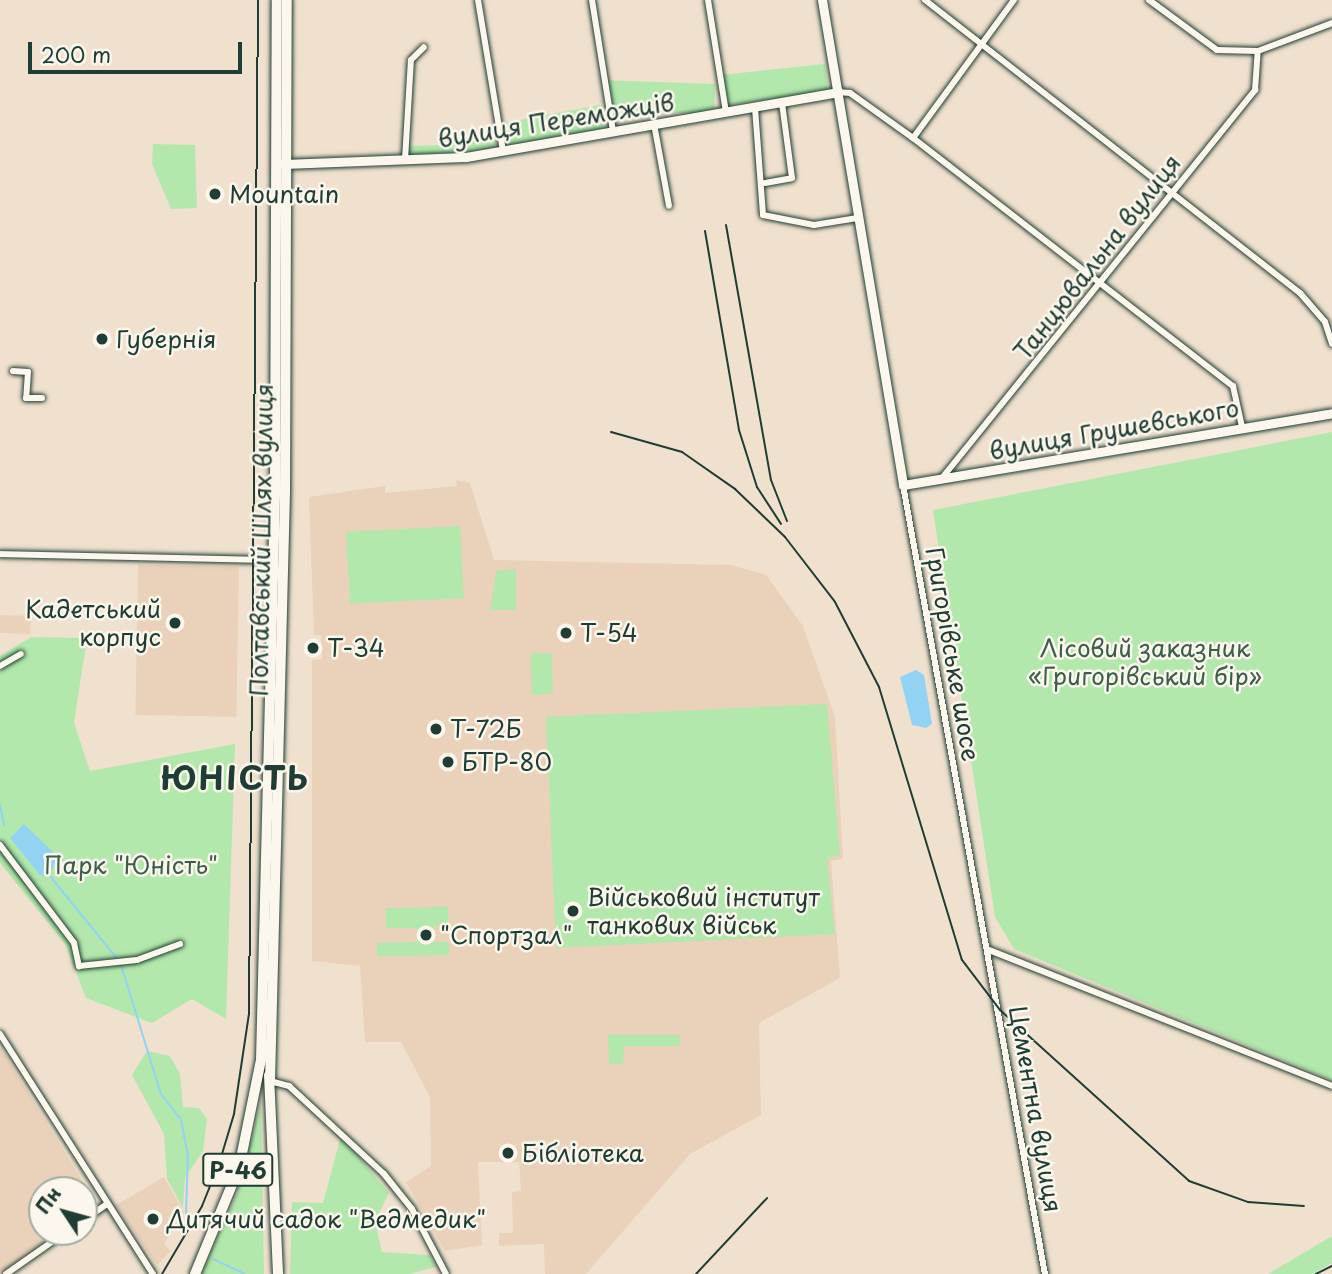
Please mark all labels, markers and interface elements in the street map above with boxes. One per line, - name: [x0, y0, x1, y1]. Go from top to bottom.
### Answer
- scale bar: [32, 28, 245, 72]
- text: 200 m: [41, 38, 111, 70]
- street label: вулиця Переможців: [436, 87, 676, 153]
- street label: Танцювальна вулиця: [1007, 148, 1187, 366]
- place label: Mountain: [229, 180, 339, 208]
- marker: Mountain: [207, 186, 223, 202]
- place label: Губернія: [116, 325, 216, 353]
- marker: Губернія: [94, 331, 110, 347]
- street label: Полтавський Шлях вулиця: [244, 383, 278, 697]
- street label: вулиця Грушевського: [987, 393, 1241, 465]
- street label: Григорівське шосе: [920, 545, 986, 763]
- place label: Кадетський корпус: [25, 595, 161, 651]
- marker: Кадетський корпус: [167, 615, 183, 631]
- place label: Т-54: [580, 619, 638, 647]
- marker: Т-54: [558, 625, 574, 641]
- place label: T-34: [327, 634, 385, 662]
- park label: Лісовий заказник «Григорівський бір»: [1027, 634, 1263, 690]
- marker: T-34: [305, 640, 321, 656]
- place label: Т-72Б: [450, 715, 521, 743]
- marker: Т-72Б: [428, 721, 444, 737]
- place label: БТР-80: [462, 748, 552, 776]
- marker: БТР-80: [440, 754, 456, 770]
- district label: ЮНІСТЬ: [161, 758, 309, 796]
- park label: Парк "Юність": [44, 851, 218, 879]
- place label: Військовий інститут танкових військ: [587, 883, 821, 939]
- marker: Військовий інститут танкових військ: [565, 903, 581, 919]
- place label: "Спортзал": [440, 921, 572, 949]
- marker: "Спортзал": [418, 927, 434, 943]
- street label: Цементна вулиця: [1004, 1003, 1068, 1215]
- place label: Бібліотека: [522, 1139, 644, 1167]
- marker: Бібліотека: [500, 1145, 516, 1161]
- road number: Р-46: [201, 1150, 275, 1190]
- north arrow: [28, 1176, 98, 1246]
- text: Пн: [28, 1180, 67, 1219]
- place label: Дитячий садок "Ведмедик": [167, 1205, 488, 1233]
- marker: Дитячий садок "Ведмедик": [145, 1211, 161, 1227]

